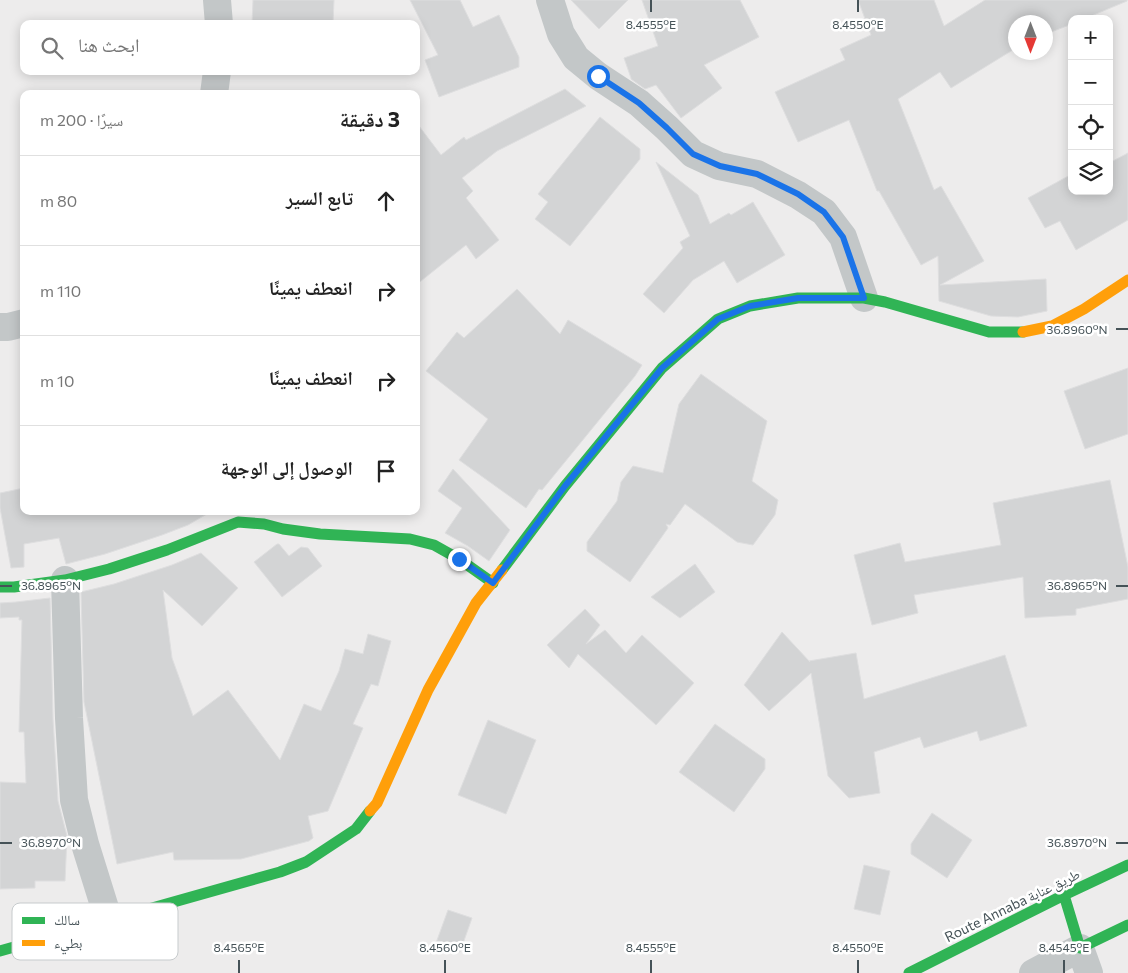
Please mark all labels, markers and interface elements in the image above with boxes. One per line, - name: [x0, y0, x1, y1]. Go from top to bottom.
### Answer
- north arrow: [1008, 15, 1053, 60]
- map controls: [1068, 15, 1113, 195]
- button: +: [1068, 15, 1113, 60]
- text: 8.4555°E: [626, 17, 676, 31]
- text: 8.4550°E: [832, 17, 884, 31]
- search box: [20, 20, 420, 75]
- text: ابحث هنا: [78, 33, 140, 56]
- icon: search: [38, 34, 66, 62]
- button: −: [1068, 60, 1113, 105]
- route start: [587, 65, 610, 88]
- button: locate: [1068, 105, 1113, 150]
- text: 3 دقيقة: [340, 106, 400, 131]
- text: سيرًا · 200 m: [40, 110, 123, 129]
- button: layers: [1068, 150, 1113, 195]
- text: تابع السير: [286, 186, 353, 209]
- icon: ahead: [372, 187, 400, 215]
- text: 80 m: [40, 191, 77, 210]
- text: انعطف يمينًا: [269, 276, 353, 299]
- icon: right: [372, 277, 400, 305]
- text: 110 m: [40, 281, 81, 300]
- text: 36.8960°N: [1047, 322, 1107, 336]
- text: انعطف يمينًا: [269, 366, 353, 389]
- icon: right: [372, 367, 400, 395]
- text: 10 m: [40, 371, 74, 390]
- text: الوصول إلى الوجهة: [221, 456, 353, 479]
- icon: arrive: [372, 457, 400, 485]
- route end: [448, 548, 471, 571]
- text: 36.8965°N: [21, 578, 81, 592]
- text: 36.8965°N: [1047, 578, 1107, 592]
- text: 36.8970°N: [21, 835, 81, 849]
- text: 36.8970°N: [1047, 835, 1107, 849]
- street label: Route Annaba طريق عنابة: [942, 865, 1083, 947]
- legend: [12, 903, 178, 960]
- text: سالك: [54, 911, 80, 928]
- text: بطيء: [54, 934, 83, 955]
- text: 8.4565°E: [214, 940, 264, 954]
- text: 8.4560°E: [419, 940, 471, 954]
- text: 8.4555°E: [626, 940, 676, 954]
- text: 8.4550°E: [832, 940, 884, 954]
- text: 8.4545°E: [1039, 940, 1089, 954]

